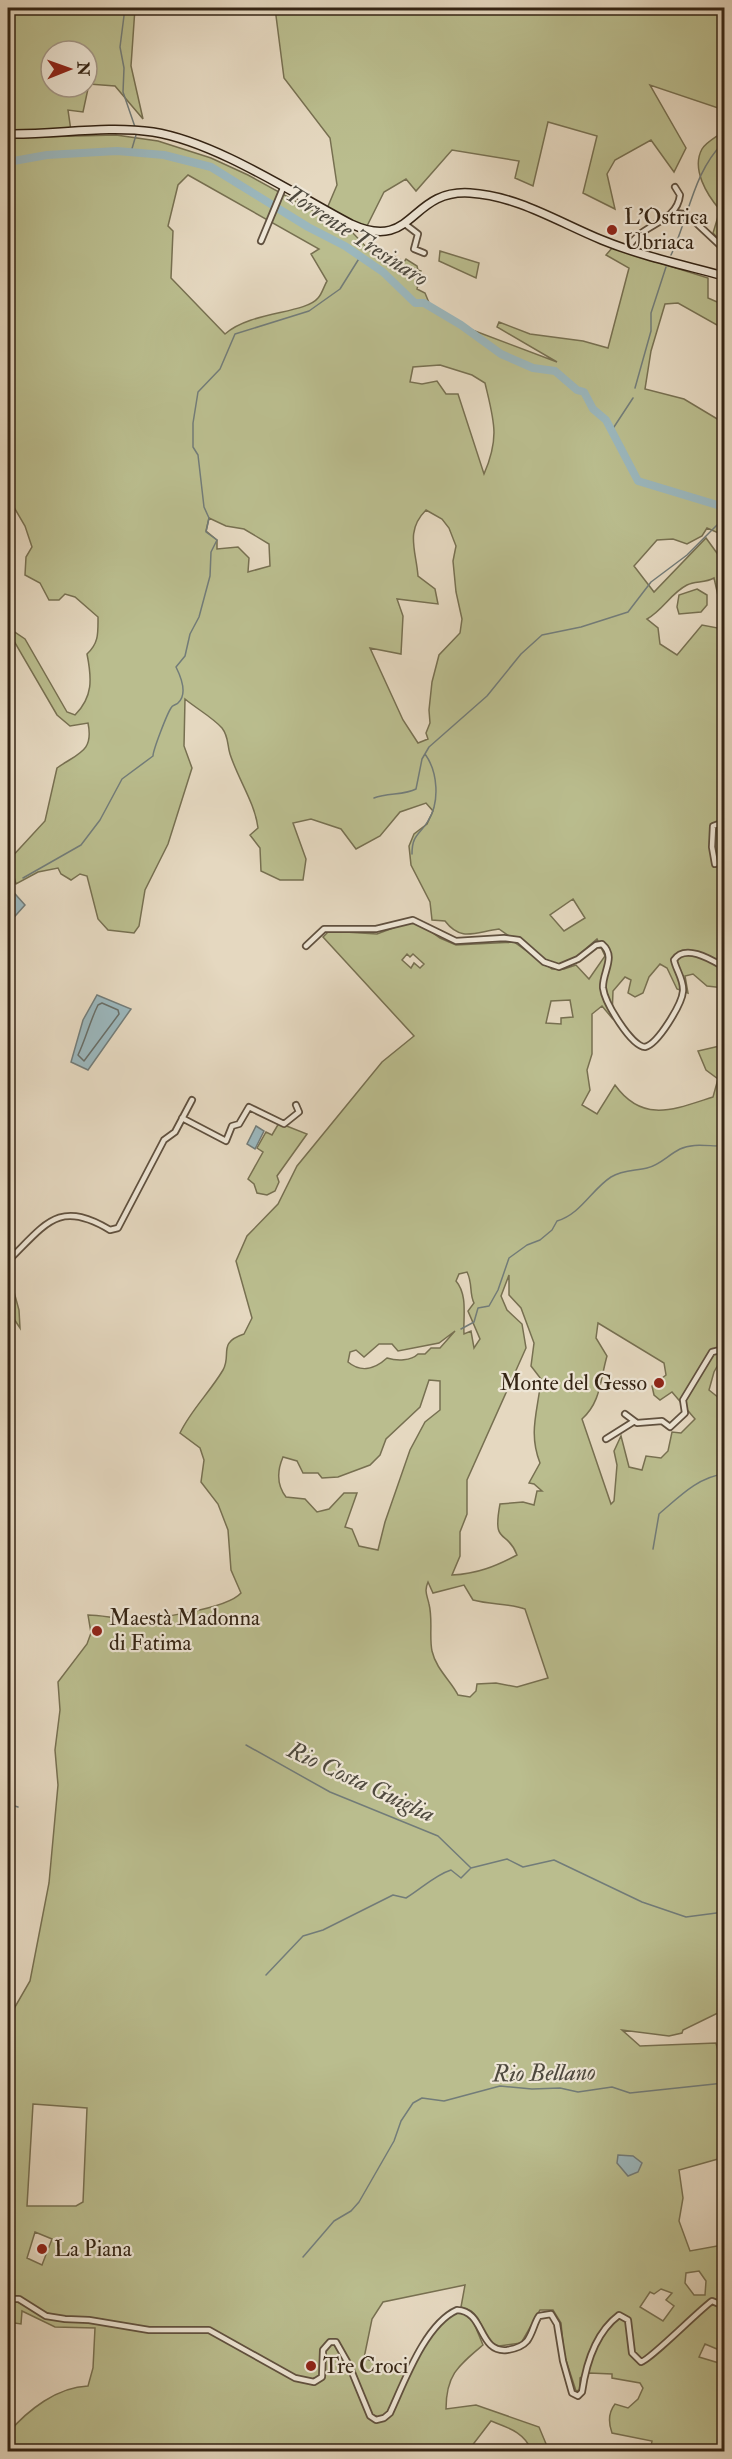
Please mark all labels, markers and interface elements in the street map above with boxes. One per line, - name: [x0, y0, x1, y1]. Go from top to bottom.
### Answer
- north arrow: [39, 39, 99, 99]
- text: N: [73, 60, 93, 77]
- water label: Torrente Tresinaro: [279, 178, 435, 294]
- place label: L’Ostrica Ubriaca: [624, 203, 709, 256]
- marker: L’Ostrica Ubriaca: [605, 223, 619, 237]
- place label: Monte del Gesso: [500, 1369, 647, 1397]
- marker: Monte del Gesso: [652, 1376, 666, 1390]
- place label: Maestà Madonna di Fatima: [109, 1604, 261, 1657]
- marker: Maestà Madonna di Fatima: [90, 1624, 104, 1638]
- water label: Rio Costa Guiglia: [281, 1734, 440, 1830]
- water label: Rio Bellano: [491, 2057, 596, 2089]
- place label: La Piana: [54, 2235, 133, 2263]
- marker: La Piana: [35, 2242, 49, 2256]
- place label: Tre Croci: [323, 2352, 408, 2380]
- marker: Tre Croci: [304, 2359, 318, 2373]

